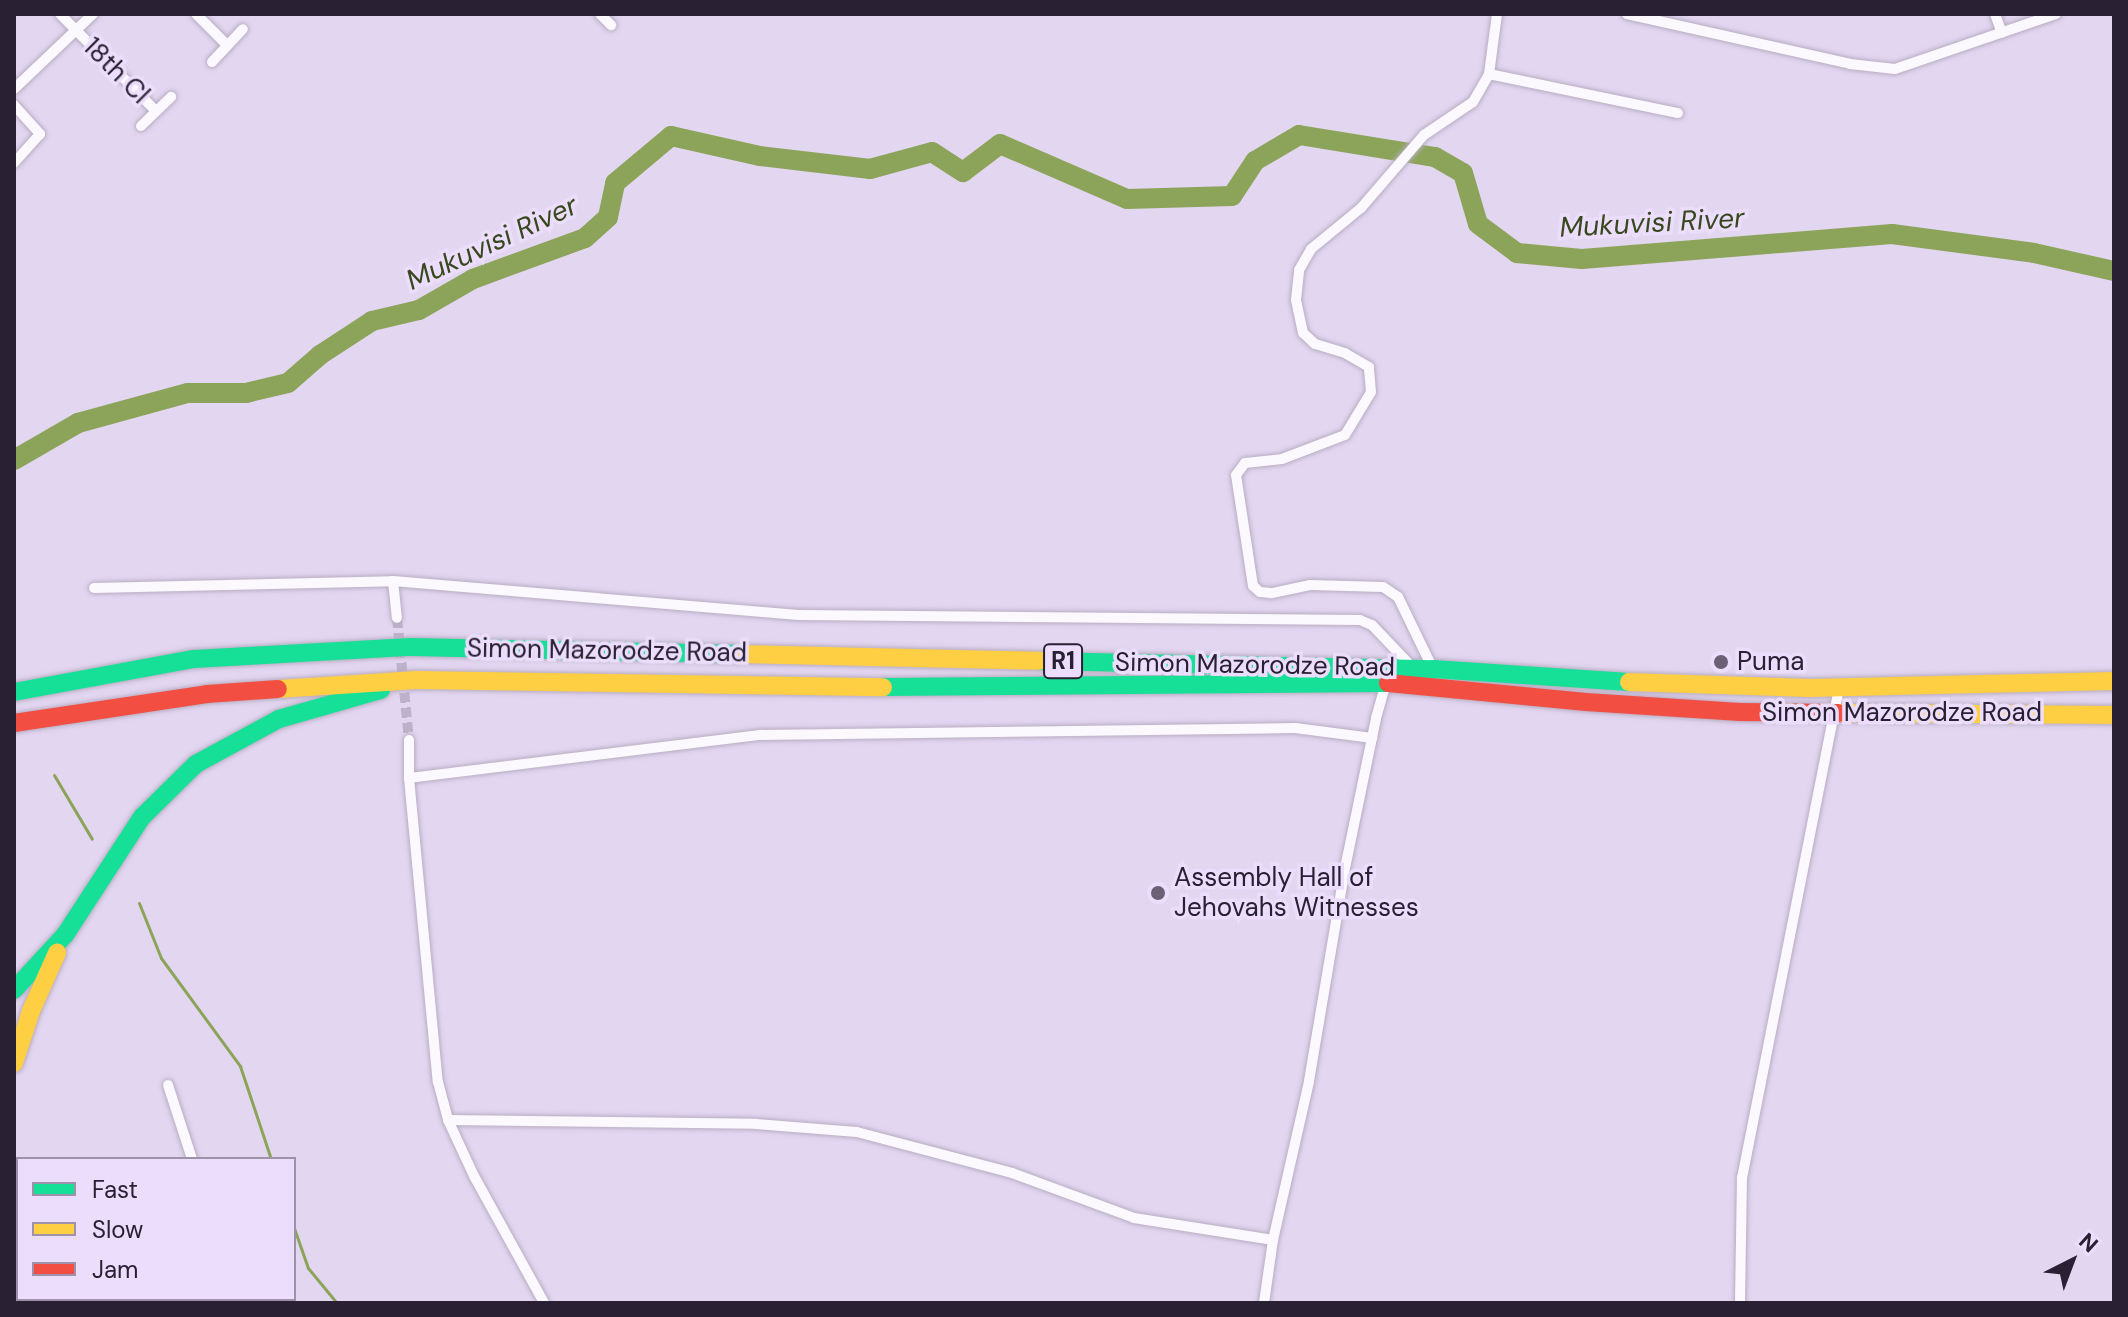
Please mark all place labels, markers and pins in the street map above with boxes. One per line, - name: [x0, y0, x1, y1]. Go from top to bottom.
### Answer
- place label: Puma: [1737, 646, 1804, 678]
- marker: Puma: [1712, 653, 1730, 671]
- place label: Assembly Hall of Jehovahs Witnesses: [1174, 862, 1419, 924]
- marker: Assembly Hall of Jehovahs Witnesses: [1149, 884, 1167, 902]

